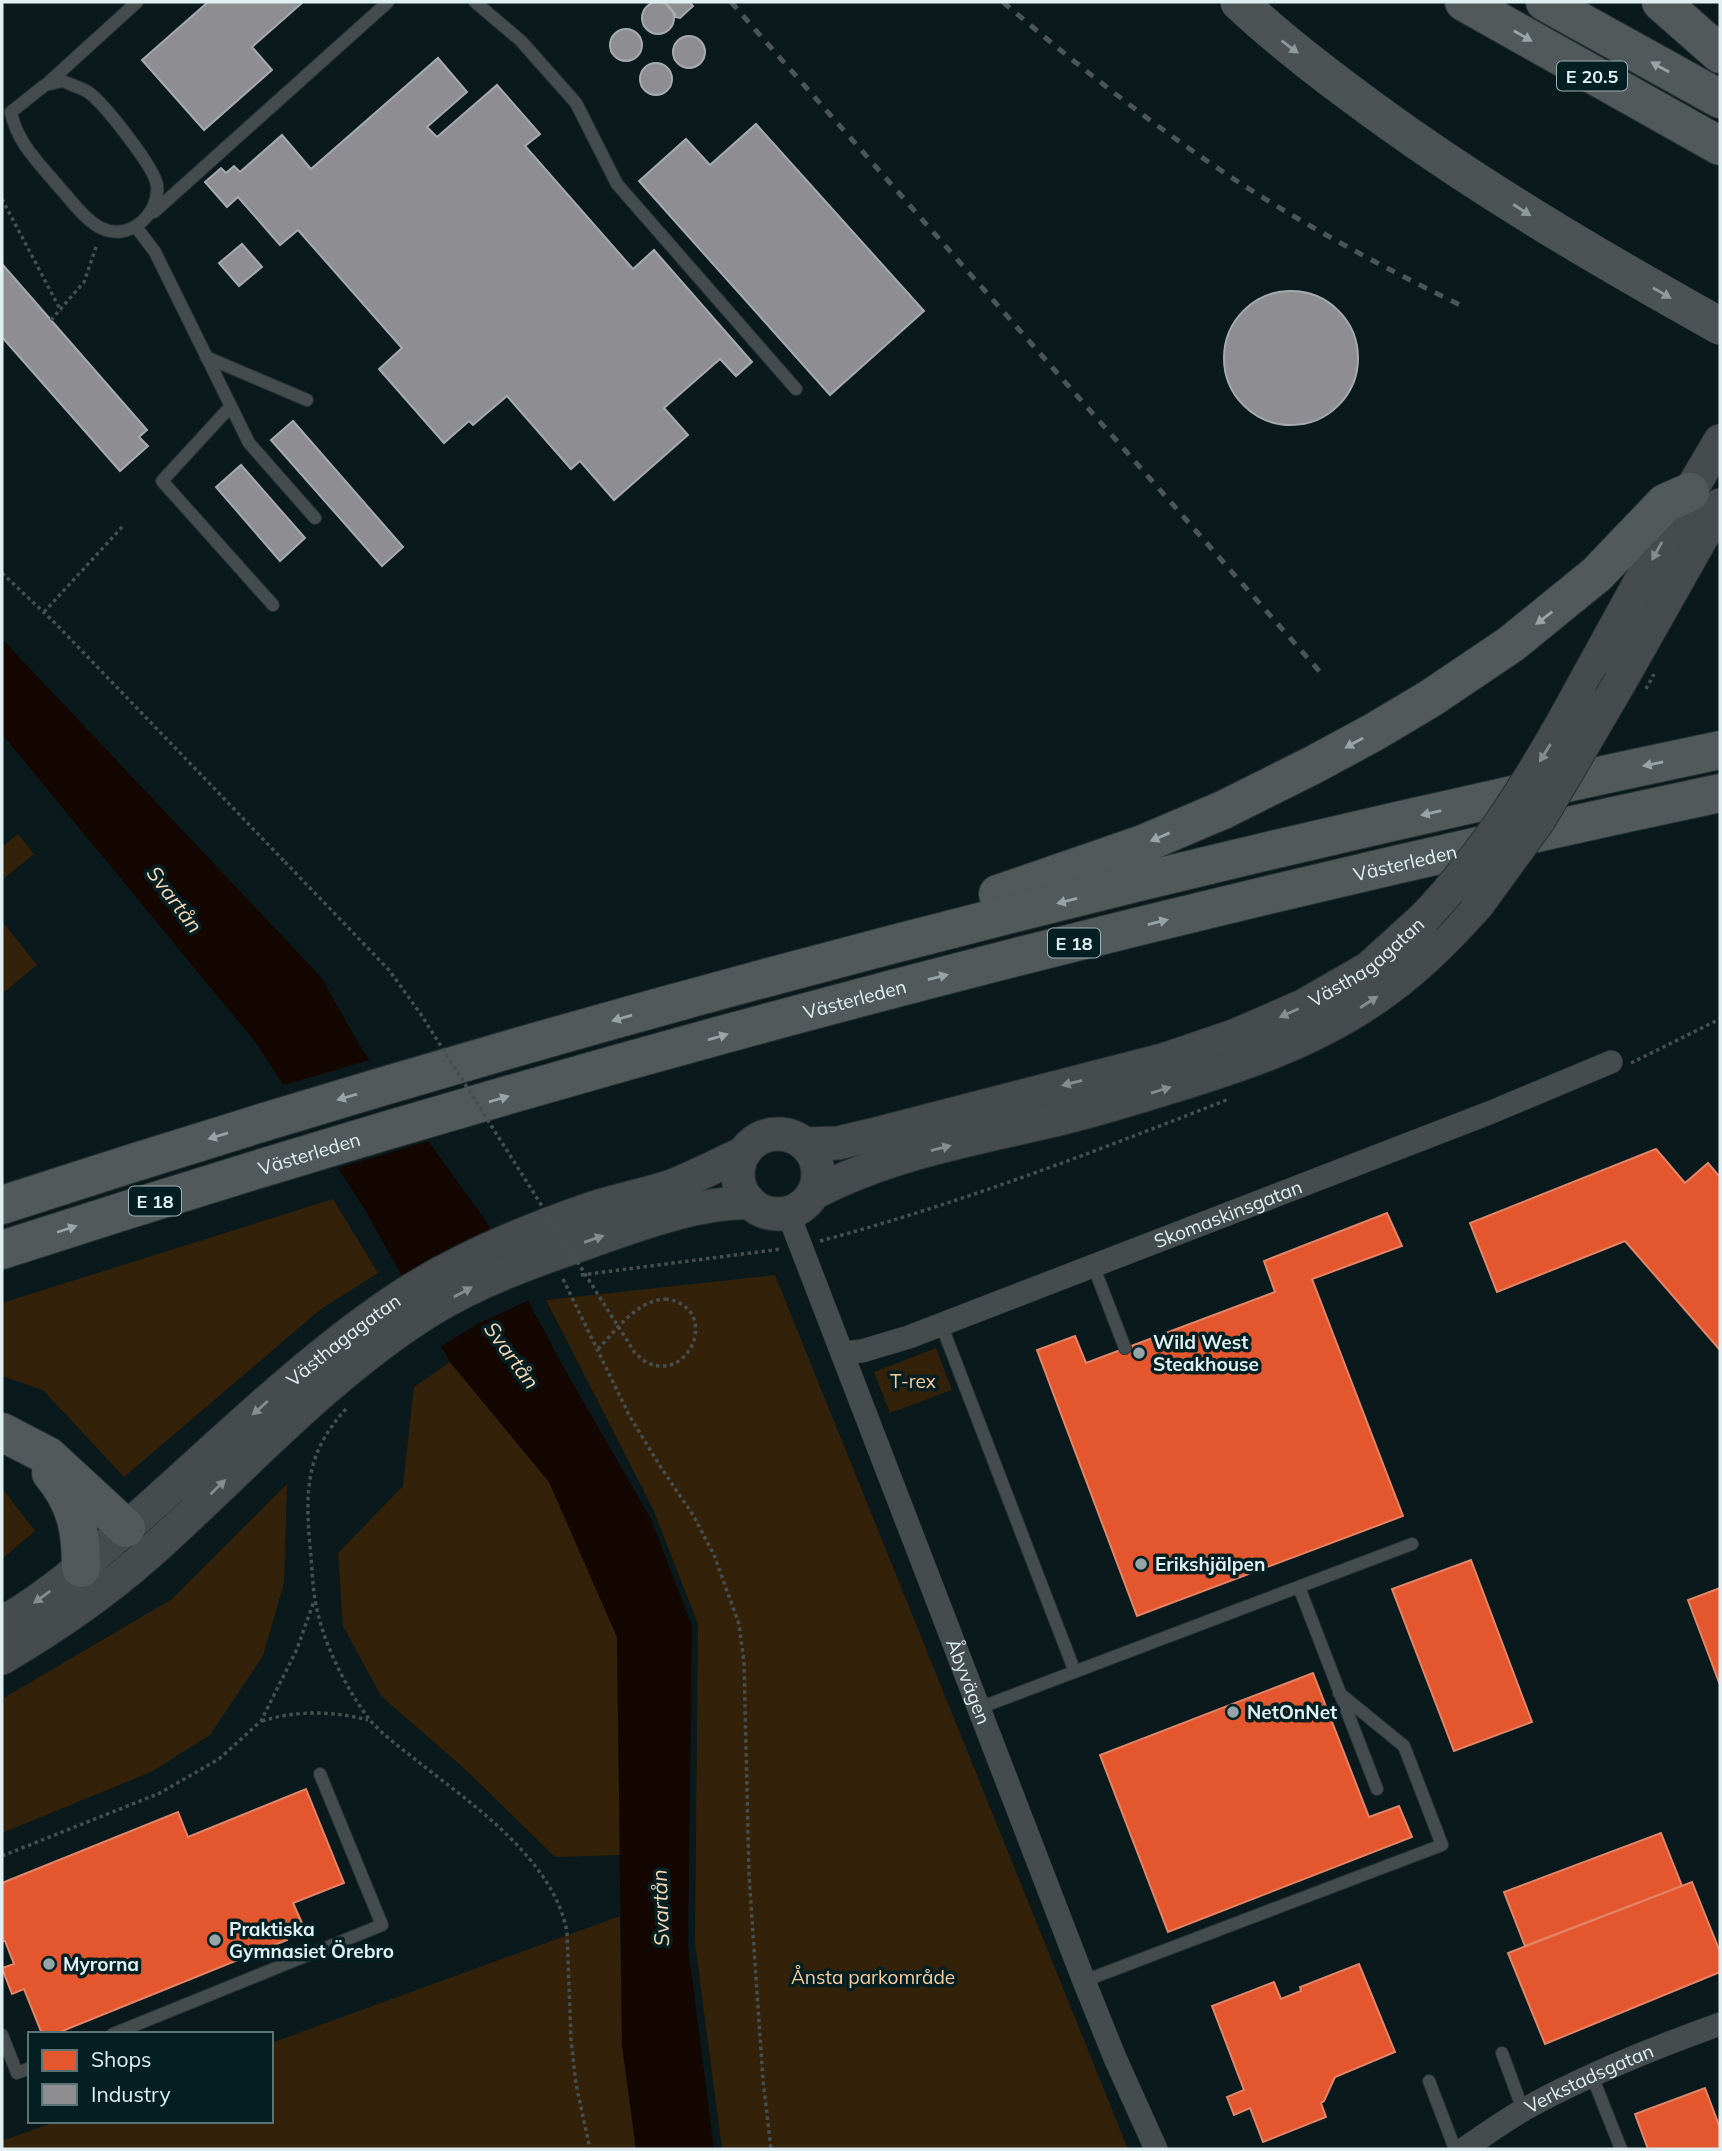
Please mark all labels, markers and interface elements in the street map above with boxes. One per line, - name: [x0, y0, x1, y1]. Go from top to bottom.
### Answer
- one-way arrow: [1514, 30, 1533, 42]
- one-way arrow: [1280, 40, 1298, 55]
- one-way arrow: [1650, 61, 1670, 73]
- road number: E 20.5: [1557, 62, 1627, 90]
- one-way arrow: [1512, 204, 1532, 217]
- one-way arrow: [1652, 286, 1671, 299]
- one-way arrow: [1651, 542, 1663, 562]
- one-way arrow: [1536, 611, 1554, 626]
- one-way arrow: [1344, 737, 1364, 749]
- one-way arrow: [1539, 743, 1552, 762]
- one-way arrow: [1642, 759, 1664, 770]
- one-way arrow: [1420, 808, 1442, 819]
- one-way arrow: [1150, 831, 1170, 843]
- street label: Västerleden: [1351, 839, 1459, 886]
- water label: Svartån: [141, 860, 209, 938]
- one-way arrow: [1056, 896, 1078, 907]
- street label: Västhagagatan: [1304, 912, 1429, 1012]
- one-way arrow: [1148, 916, 1170, 927]
- road number: E 18: [1048, 928, 1100, 958]
- one-way arrow: [927, 971, 949, 982]
- street label: Västerleden: [801, 974, 909, 1024]
- one-way arrow: [1360, 995, 1379, 1008]
- one-way arrow: [1278, 1008, 1299, 1019]
- one-way arrow: [611, 1013, 633, 1024]
- one-way arrow: [707, 1031, 729, 1042]
- one-way arrow: [1061, 1078, 1083, 1089]
- one-way arrow: [1151, 1085, 1172, 1095]
- one-way arrow: [336, 1093, 357, 1103]
- one-way arrow: [488, 1093, 510, 1104]
- street label: Västerleden: [255, 1127, 363, 1180]
- one-way arrow: [208, 1132, 229, 1142]
- one-way arrow: [930, 1142, 952, 1153]
- street label: Skomaskinsgatan: [1150, 1174, 1305, 1253]
- road number: E 18: [129, 1186, 181, 1216]
- one-way arrow: [56, 1223, 77, 1234]
- one-way arrow: [584, 1233, 605, 1244]
- one-way arrow: [453, 1286, 473, 1298]
- street label: Västhagagatan: [281, 1288, 405, 1392]
- water label: Svartån: [479, 1316, 545, 1394]
- place label: Wild West Steakhouse: [1153, 1330, 1259, 1376]
- marker: Wild West Steakhouse: [1131, 1345, 1147, 1361]
- park label: T-rex: [890, 1369, 936, 1393]
- one-way arrow: [251, 1400, 269, 1416]
- one-way arrow: [209, 1479, 226, 1495]
- place label: Erikshjälpen: [1155, 1552, 1265, 1576]
- marker: Erikshjälpen: [1133, 1556, 1149, 1572]
- one-way arrow: [33, 1589, 51, 1603]
- street label: Åbyvägen: [941, 1635, 996, 1728]
- place label: NetOnNet: [1247, 1700, 1337, 1724]
- marker: NetOnNet: [1225, 1704, 1241, 1720]
- water label: Svartån: [646, 1869, 674, 1947]
- place label: Praktiska Gymnasiet Örebro: [229, 1917, 394, 1963]
- marker: Praktiska Gymnasiet Örebro: [207, 1932, 223, 1948]
- place label: Myrorna: [63, 1952, 139, 1976]
- marker: Myrorna: [41, 1956, 57, 1972]
- park label: Ånsta parkområde: [791, 1965, 955, 1989]
- legend: [28, 2032, 273, 2123]
- street label: Verkstadsgatan: [1520, 2038, 1657, 2119]
- text: Shops: [91, 2046, 151, 2072]
- text: Industry: [91, 2081, 171, 2107]

